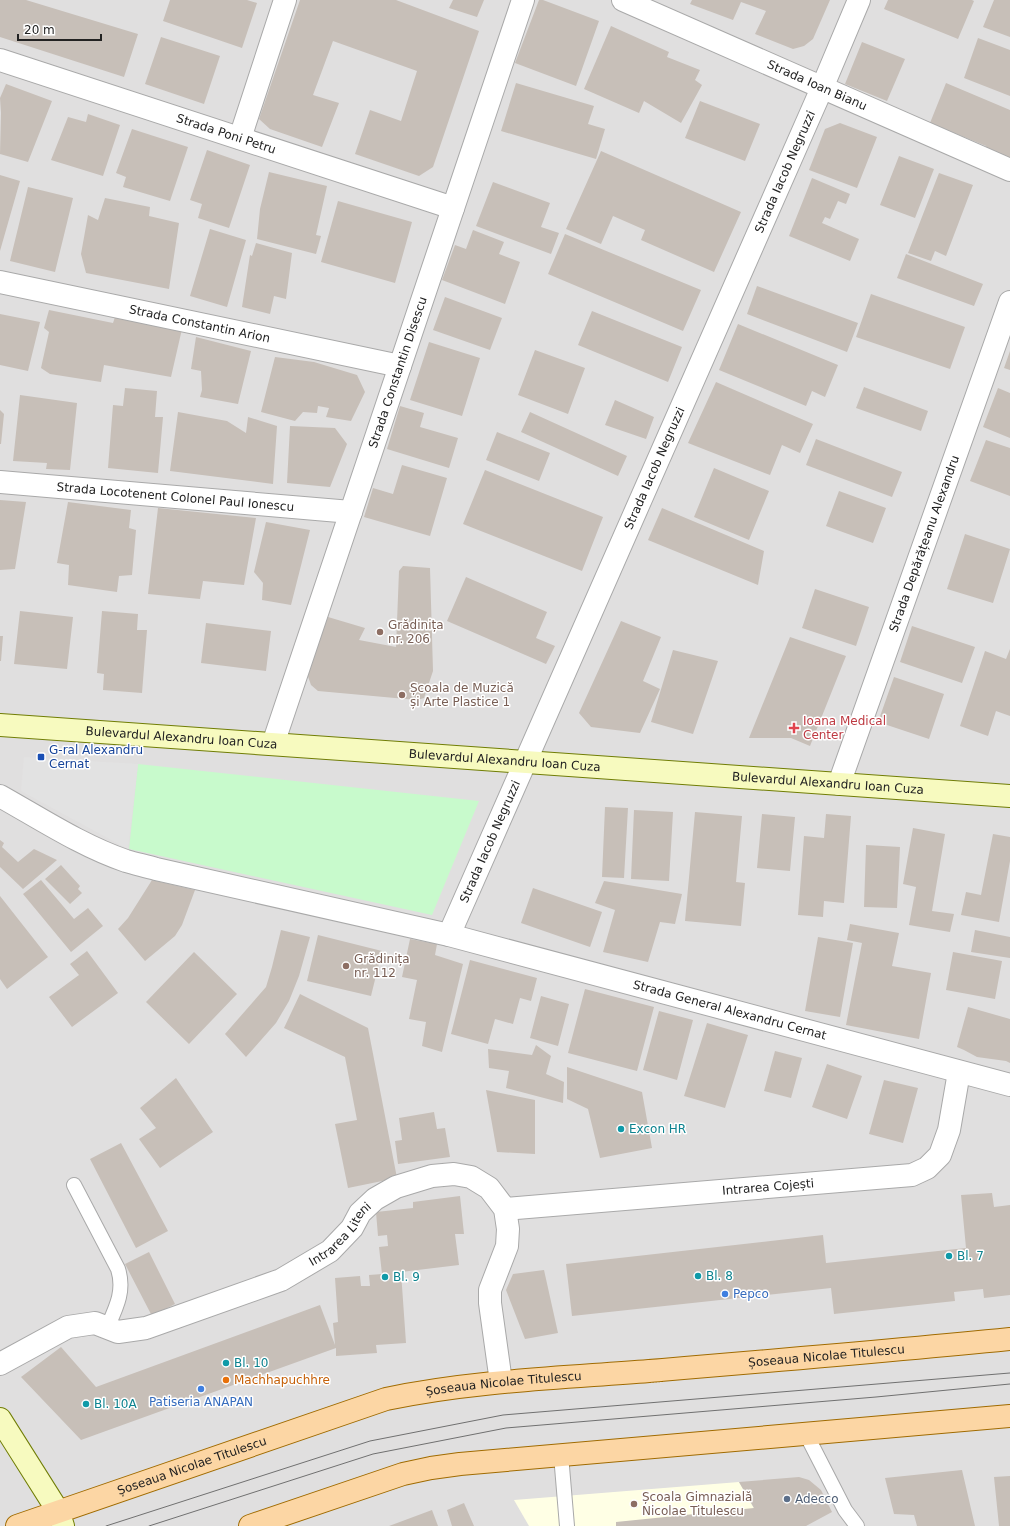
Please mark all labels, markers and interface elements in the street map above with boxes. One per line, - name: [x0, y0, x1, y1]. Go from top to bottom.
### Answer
- scale bar: [18, 16, 101, 42]
- text: 20 m: [24, 23, 55, 37]
- street label: Strada Ioan Bianu: [765, 57, 869, 113]
- street label: Strada Iacob Negruzzi: [752, 108, 818, 235]
- street label: Strada Poni Petru: [175, 111, 278, 157]
- street label: Strada Constantin Disescu: [366, 295, 430, 450]
- street label: Strada Constantin Arion: [128, 302, 271, 346]
- street label: Strada Iacob Negruzzi: [621, 405, 688, 532]
- street label: Strada Depărățeanu Alexandru: [886, 453, 962, 634]
- street label: Strada Locotenent Colonel Paul Ionescu: [56, 480, 295, 514]
- place label: Grădinița nr. 206: [388, 618, 444, 646]
- marker: Grădinița nr. 206: [375, 627, 385, 637]
- place label: Școala de Muzică și Arte Plastice 1: [410, 681, 514, 709]
- marker: Școala de Muzică și Arte Plastice 1: [397, 690, 407, 700]
- place label: Ioana Medical Center: [803, 714, 886, 742]
- marker: Ioana Medical Center: [788, 722, 800, 734]
- street label: Bulevardul Alexandru Ioan Cuza: [85, 724, 278, 751]
- place label: G-ral Alexandru Cernat: [49, 743, 143, 771]
- street label: Bulevardul Alexandru Ioan Cuza: [408, 747, 601, 774]
- marker: G-ral Alexandru Cernat: [36, 752, 46, 762]
- street label: Bulevardul Alexandru Ioan Cuza: [732, 769, 924, 797]
- street label: Strada Iacob Negruzzi: [457, 778, 523, 905]
- place label: Grădinița nr. 112: [354, 952, 410, 980]
- marker: Grădinița nr. 112: [341, 961, 351, 971]
- street label: Strada General Alexandru Cernat: [632, 978, 828, 1043]
- place label: Excon HR: [629, 1122, 686, 1136]
- marker: Excon HR: [616, 1124, 626, 1134]
- street label: Intrarea Cojești: [722, 1176, 815, 1198]
- street label: Intrarea Liteni: [306, 1199, 374, 1269]
- place label: Bl. 7: [957, 1249, 984, 1263]
- marker: Bl. 7: [944, 1251, 954, 1261]
- place label: Bl. 8: [706, 1269, 733, 1283]
- place label: Bl. 9: [393, 1270, 420, 1284]
- marker: Bl. 8: [693, 1271, 703, 1281]
- marker: Bl. 9: [380, 1272, 390, 1282]
- place label: Pepco: [733, 1287, 769, 1301]
- marker: Pepco: [720, 1289, 730, 1299]
- street label: Șoseaua Nicolae Titulescu: [748, 1342, 905, 1370]
- place label: Bl. 10: [234, 1356, 268, 1370]
- marker: Bl. 10: [221, 1358, 231, 1368]
- street label: Șoseaua Nicolae Titulescu: [425, 1369, 582, 1399]
- place label: Machhapuchhre: [234, 1373, 330, 1387]
- marker: Machhapuchhre: [221, 1375, 231, 1385]
- marker: Patiseria ANAPAN: [196, 1384, 206, 1394]
- place label: Patiseria ANAPAN: [149, 1395, 253, 1409]
- place label: Bl. 10A: [94, 1397, 137, 1411]
- marker: Bl. 10A: [81, 1399, 91, 1409]
- street label: Șoseaua Nicolae Titulescu: [115, 1434, 268, 1498]
- place label: Școala Gimnazială Nicolae Titulescu: [642, 1490, 752, 1518]
- place label: Adecco: [795, 1492, 839, 1506]
- marker: Adecco: [782, 1494, 792, 1504]
- marker: Școala Gimnazială Nicolae Titulescu: [629, 1499, 639, 1509]

